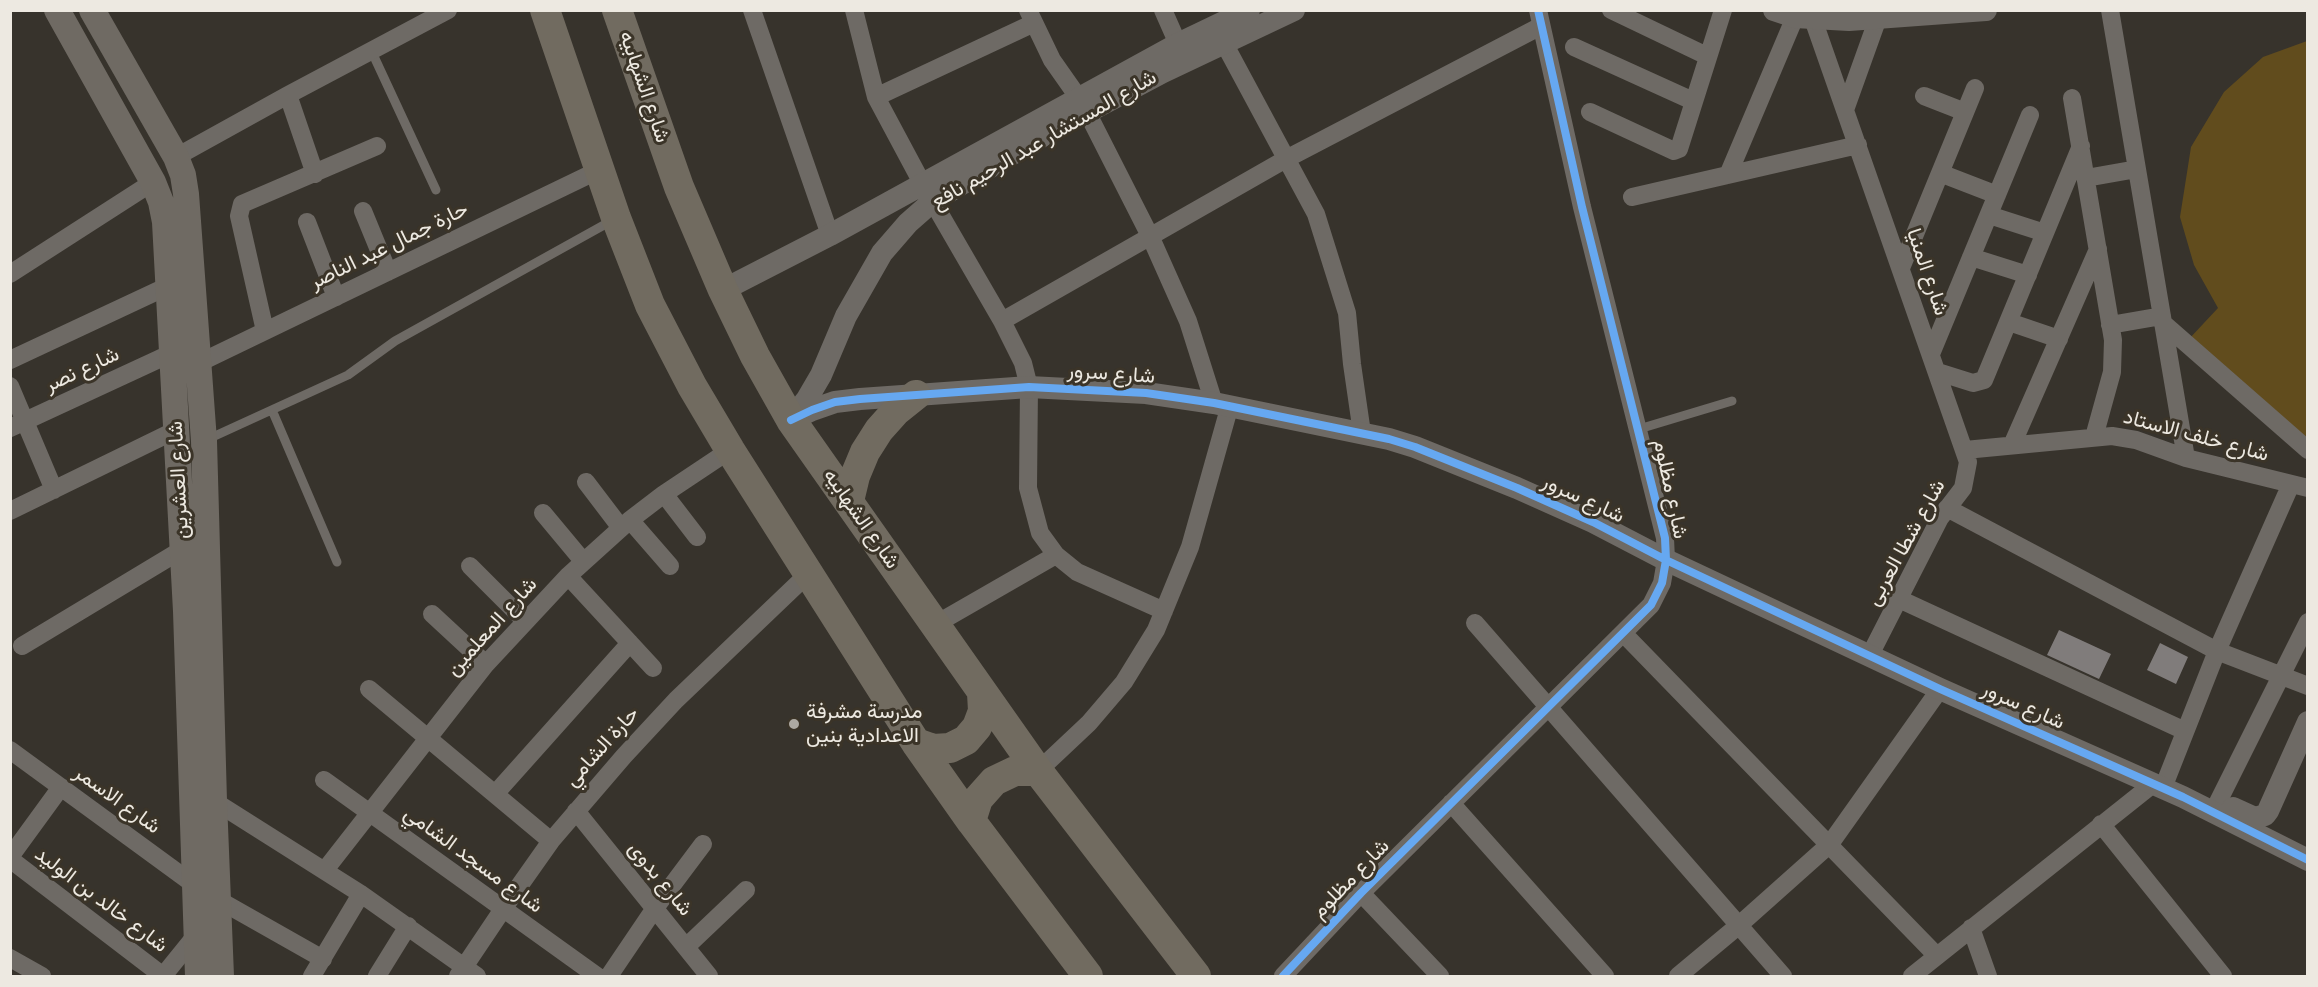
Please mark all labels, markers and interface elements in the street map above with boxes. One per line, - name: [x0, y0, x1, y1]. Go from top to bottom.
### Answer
- street label: شارع الشهابيه: [613, 28, 675, 146]
- street label: شارع المستشار عبد الرحيم نافع: [927, 65, 1161, 215]
- street label: حارة جمال عبد الناصر: [306, 197, 472, 295]
- street label: شارع المنيا: [1900, 225, 1954, 319]
- street label: شارع نصر: [41, 342, 123, 398]
- street label: شارع سرور: [1066, 358, 1156, 390]
- street label: شارع خلف الاستاد: [2121, 405, 2271, 467]
- street label: شارع العشرين: [163, 420, 195, 540]
- street label: شارع مظلوم: [1647, 437, 1693, 541]
- street label: شارع الشهابيه: [817, 464, 905, 574]
- street label: شارع سرور: [1538, 469, 1628, 529]
- street label: شارع شطا العربى: [1861, 475, 1951, 611]
- street label: شارع المعلمين: [441, 572, 543, 682]
- street label: شارع سرور: [1978, 677, 2068, 735]
- place label: مدرسة مشرفة الاعدادية بنين: [806, 699, 922, 749]
- street label: حارة الشامي: [559, 702, 645, 792]
- marker: مدرسة مشرفة الاعدادية بنين: [787, 717, 801, 731]
- street label: شارع الاسمر: [69, 760, 165, 840]
- street label: شارع مسجد الشامي: [398, 801, 548, 919]
- street label: شارع مظلوم: [1307, 834, 1395, 924]
- street label: شارع بدوى: [622, 837, 698, 921]
- street label: شارع خالد بن الوليد: [29, 842, 173, 958]

